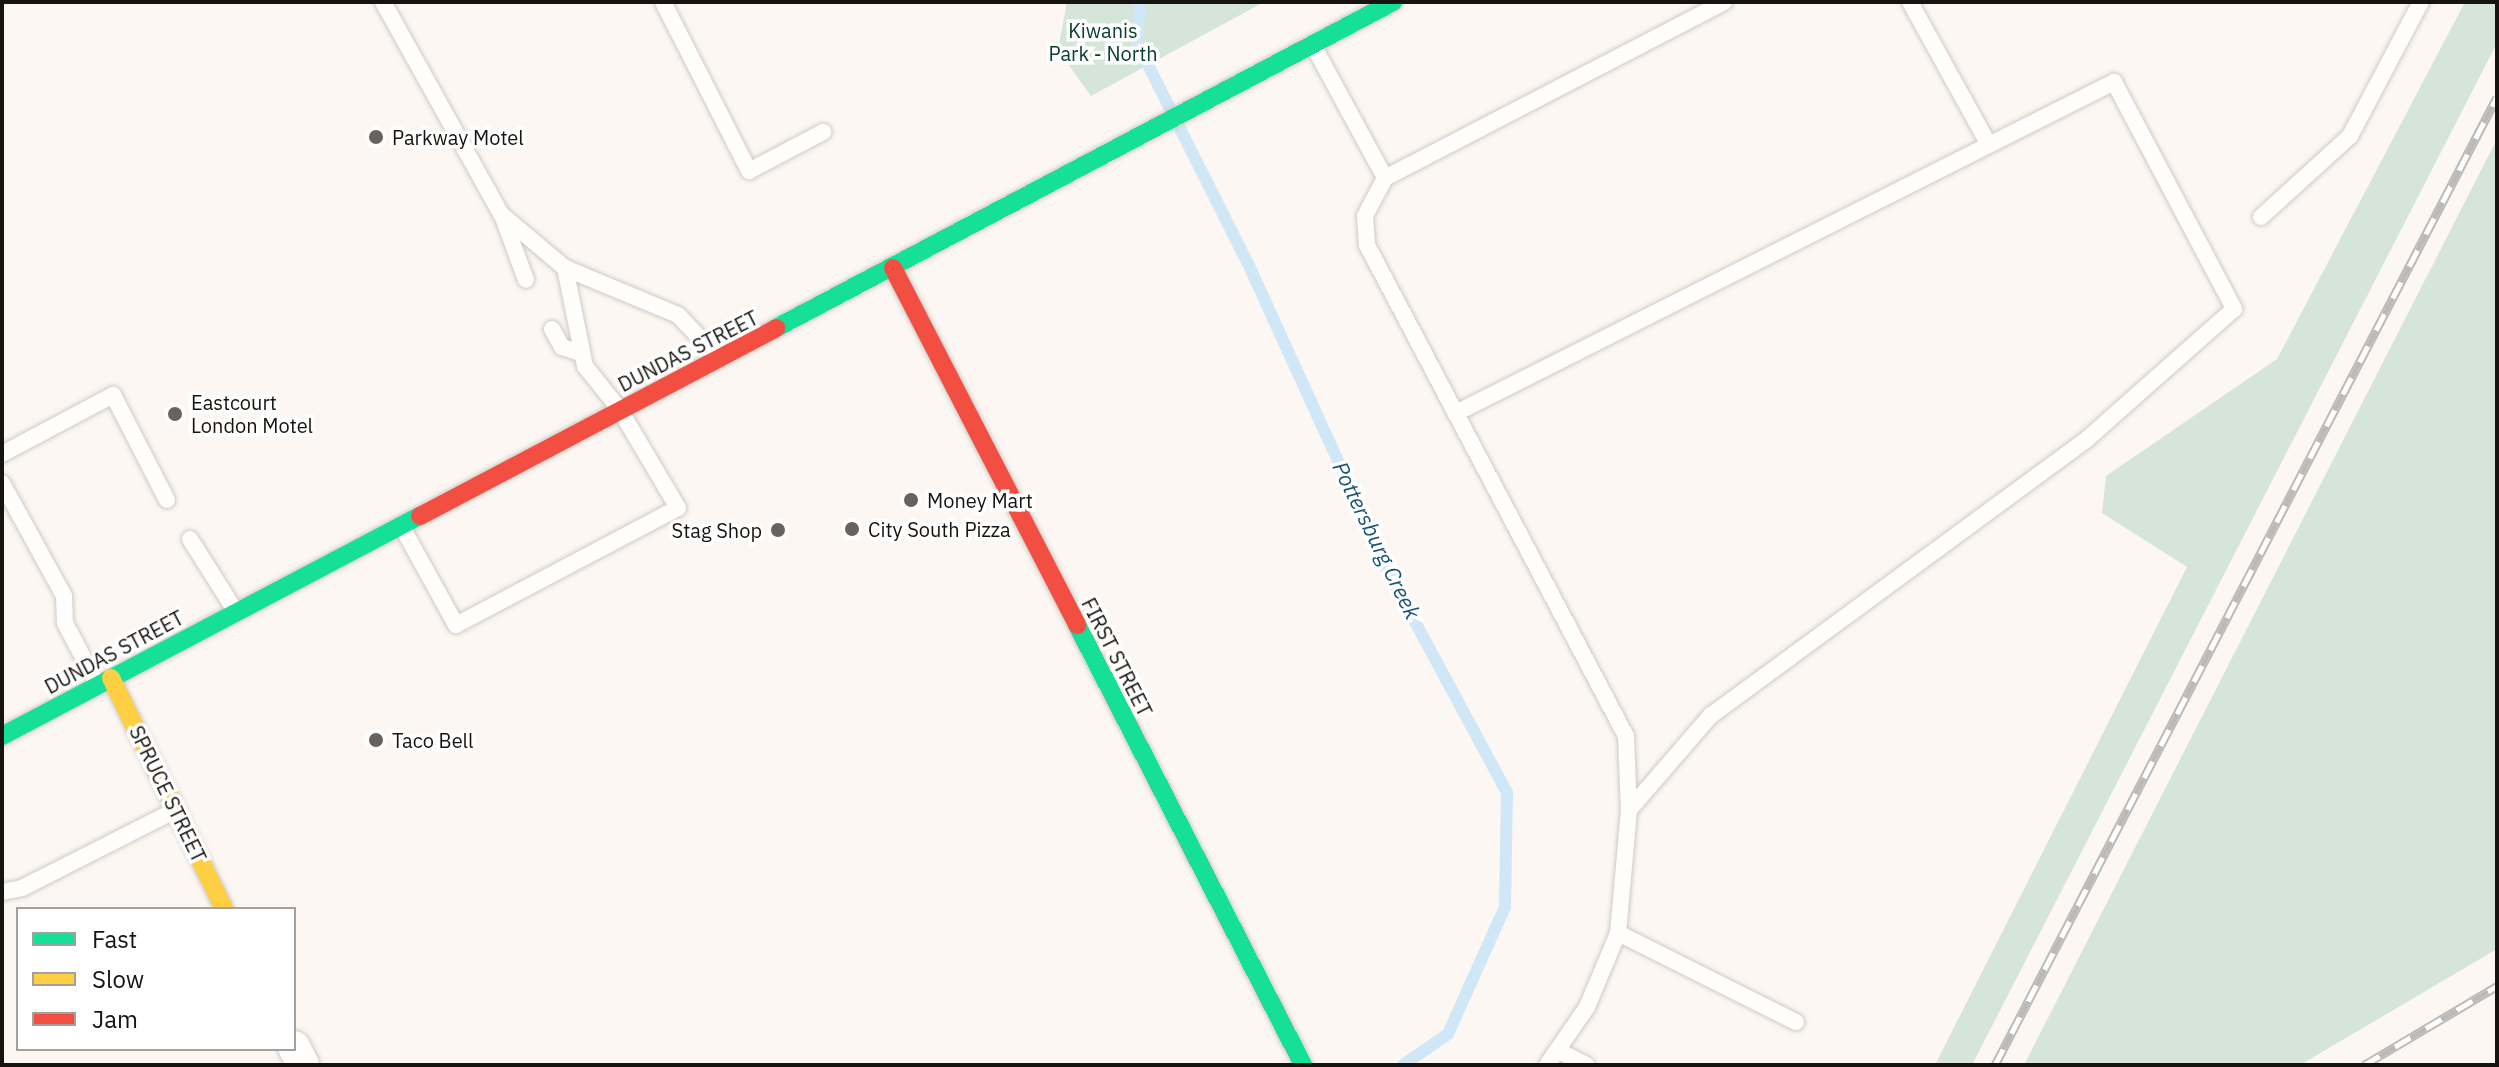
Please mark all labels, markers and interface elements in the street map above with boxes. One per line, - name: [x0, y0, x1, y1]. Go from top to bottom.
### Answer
- park label: Kiwanis Park - North: [1048, 19, 1158, 66]
- place label: Parkway Motel: [392, 125, 524, 149]
- marker: Parkway Motel: [367, 128, 385, 146]
- street label: DUNDAS STREET: [614, 305, 762, 397]
- place label: Eastcourt London Motel: [191, 390, 313, 437]
- marker: Eastcourt London Motel: [166, 405, 184, 423]
- water label: Pottersburg Creek: [1327, 457, 1427, 623]
- place label: Money Mart: [927, 488, 1033, 512]
- marker: Money Mart: [902, 491, 920, 509]
- place label: City South Pizza: [868, 517, 1011, 541]
- place label: Stag Shop: [672, 518, 762, 542]
- marker: City South Pizza: [843, 520, 861, 538]
- marker: Stag Shop: [769, 521, 787, 539]
- street label: FIRST STREET: [1077, 594, 1157, 720]
- street label: DUNDAS STREET: [40, 605, 188, 699]
- street label: SPRUCE STREET: [125, 722, 211, 866]
- place label: Taco Bell: [392, 728, 473, 752]
- marker: Taco Bell: [367, 731, 385, 749]
- legend: [16, 907, 296, 1051]
- text: Fast: [92, 923, 137, 955]
- text: Slow: [92, 963, 144, 995]
- text: Jam: [92, 1003, 138, 1035]

